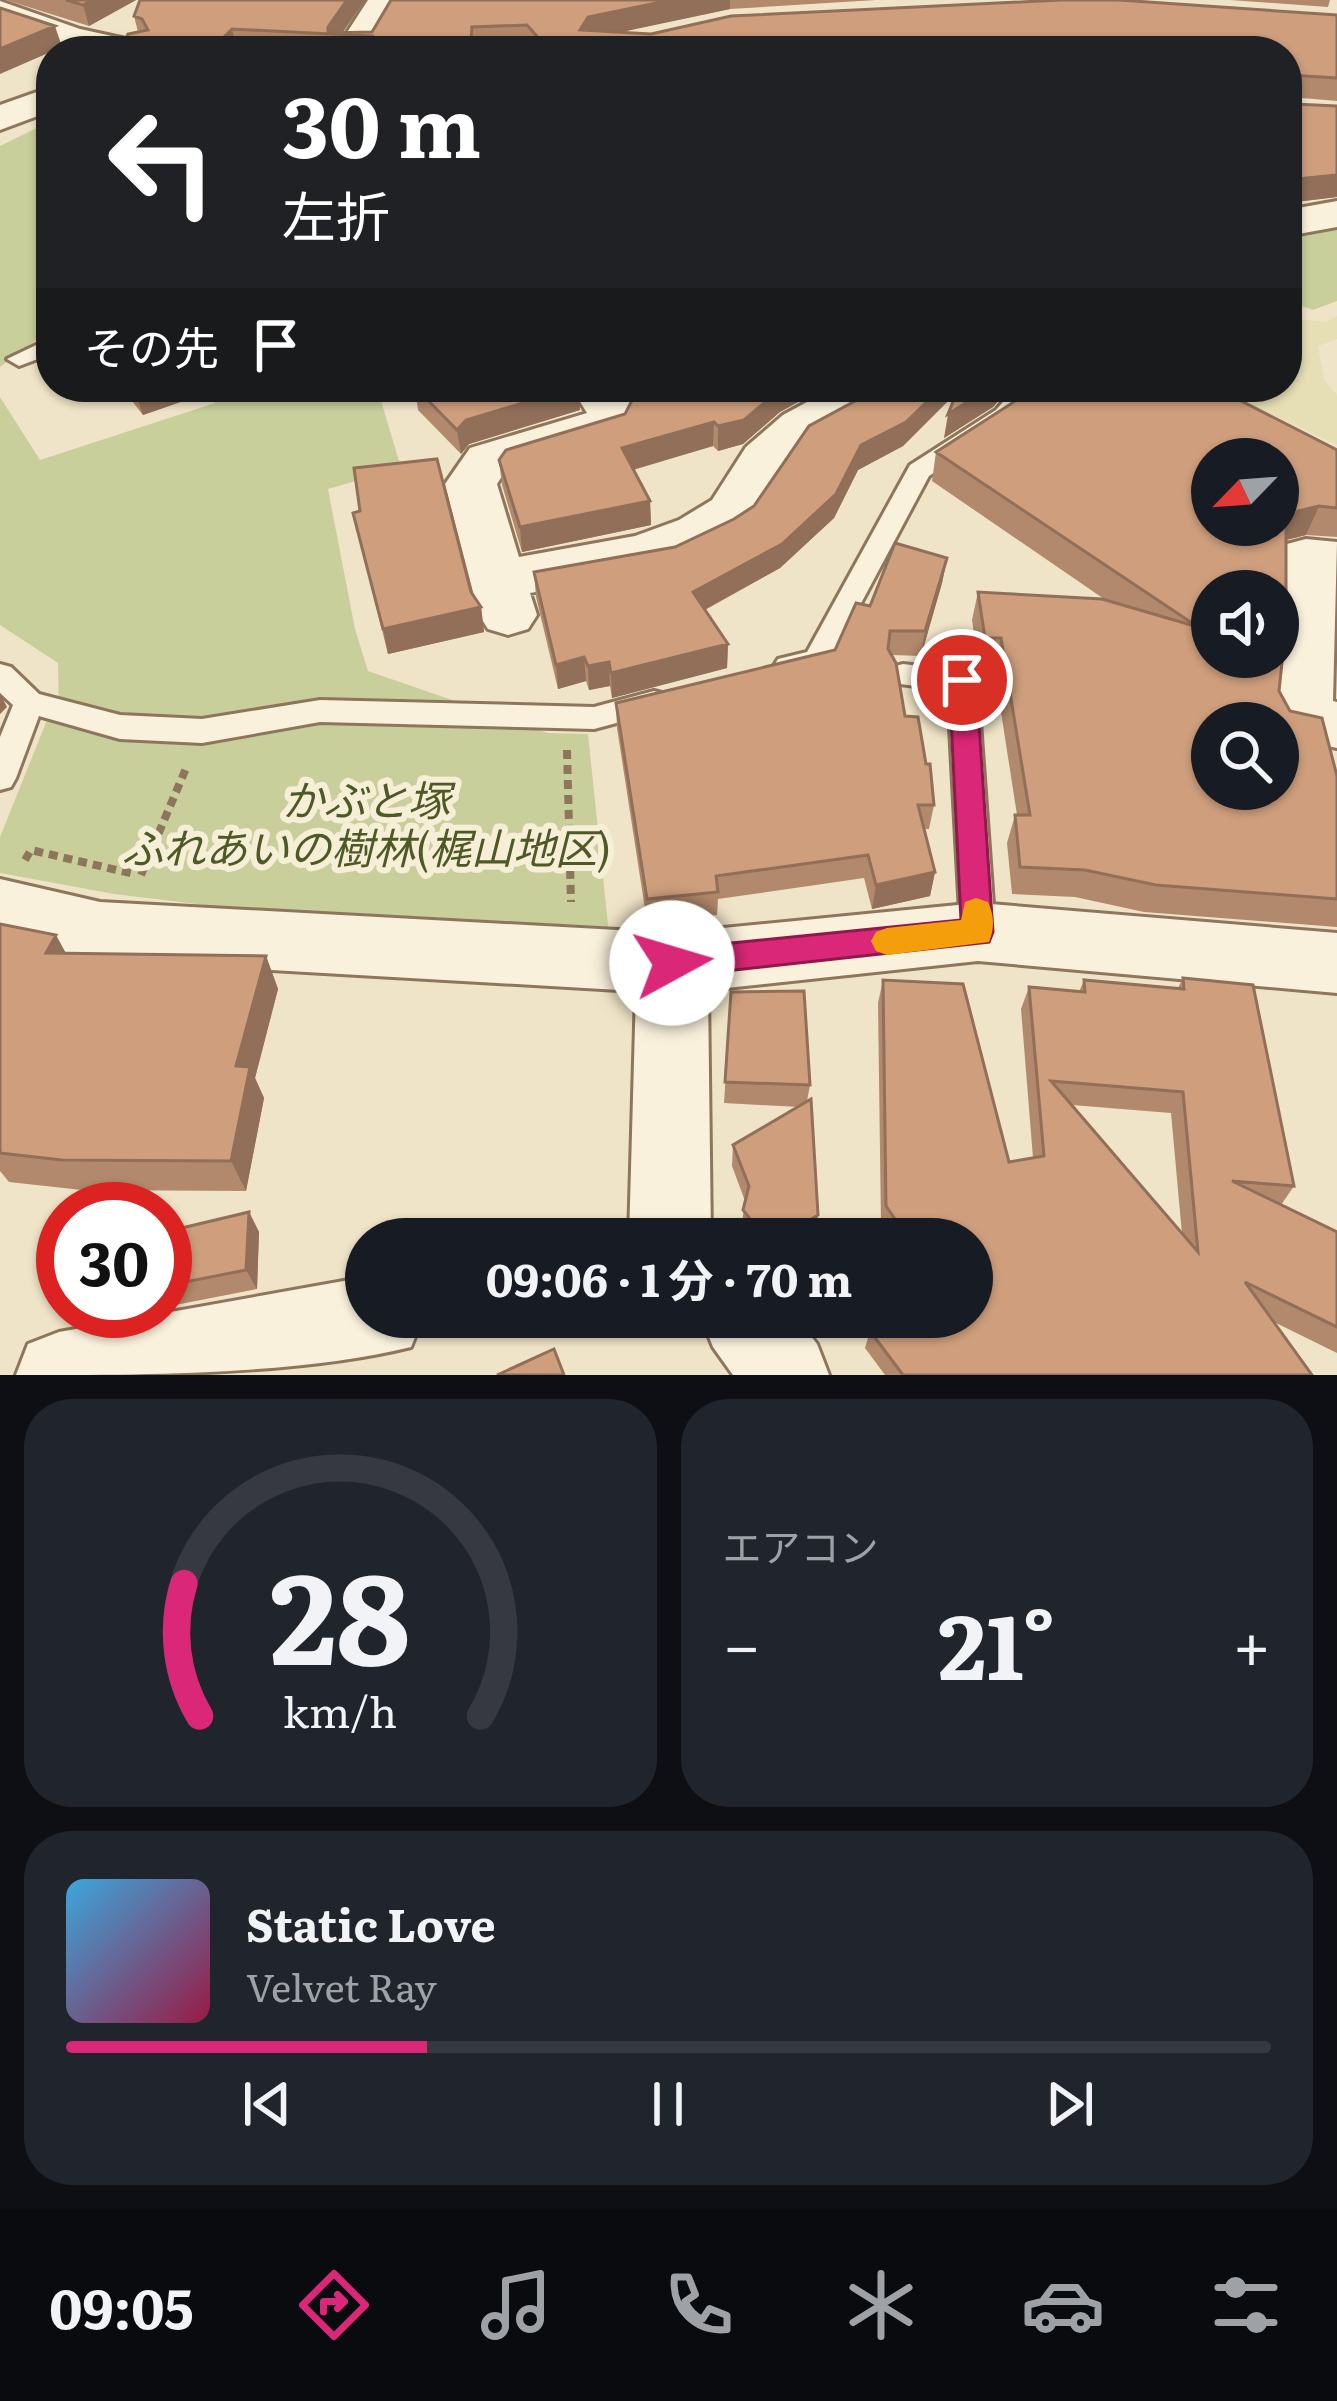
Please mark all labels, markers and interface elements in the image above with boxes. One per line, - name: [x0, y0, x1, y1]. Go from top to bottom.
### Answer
- text: 30 m: [282, 59, 481, 184]
- icon: left: [84, 84, 240, 240]
- text: 左折: [282, 173, 390, 254]
- text: その先: [84, 312, 219, 379]
- icon: arrive: [243, 312, 309, 378]
- north arrow: [1191, 438, 1299, 546]
- map controls: [1191, 438, 1299, 810]
- button: sound: [1191, 570, 1299, 678]
- pin: [911, 629, 1013, 731]
- icon: arrive: [929, 647, 995, 713]
- button: search: [1191, 702, 1299, 810]
- park label: かぶと塚 ふれあいの樹林(梶山地区): [121, 767, 611, 877]
- position arrow: [609, 900, 735, 1026]
- speed limit sign: 30: [36, 1182, 192, 1338]
- text: 09:06 · 1 分 · 70 m: [486, 1244, 852, 1311]
- text: エアコン: [723, 1516, 879, 1574]
- text: 28: [270, 1518, 411, 1703]
- text: 21°: [938, 1574, 1055, 1708]
- text: −: [723, 1592, 761, 1690]
- text: +: [1233, 1592, 1271, 1690]
- text: km/h: [283, 1678, 397, 1741]
- text: Static Love: [246, 1889, 496, 1956]
- text: Velvet Ray: [246, 1956, 437, 2014]
- icon: previous: [234, 2071, 300, 2137]
- icon: pause: [635, 2071, 701, 2137]
- icon: next: [1037, 2071, 1103, 2137]
- icon: directions: [292, 2263, 376, 2347]
- icon: music: [474, 2263, 558, 2347]
- icon: phone: [657, 2263, 741, 2347]
- icon: climate: [839, 2263, 923, 2347]
- icon: car: [1021, 2263, 1105, 2347]
- icon: filters: [1204, 2263, 1288, 2347]
- text: 09:05: [49, 2265, 194, 2346]

